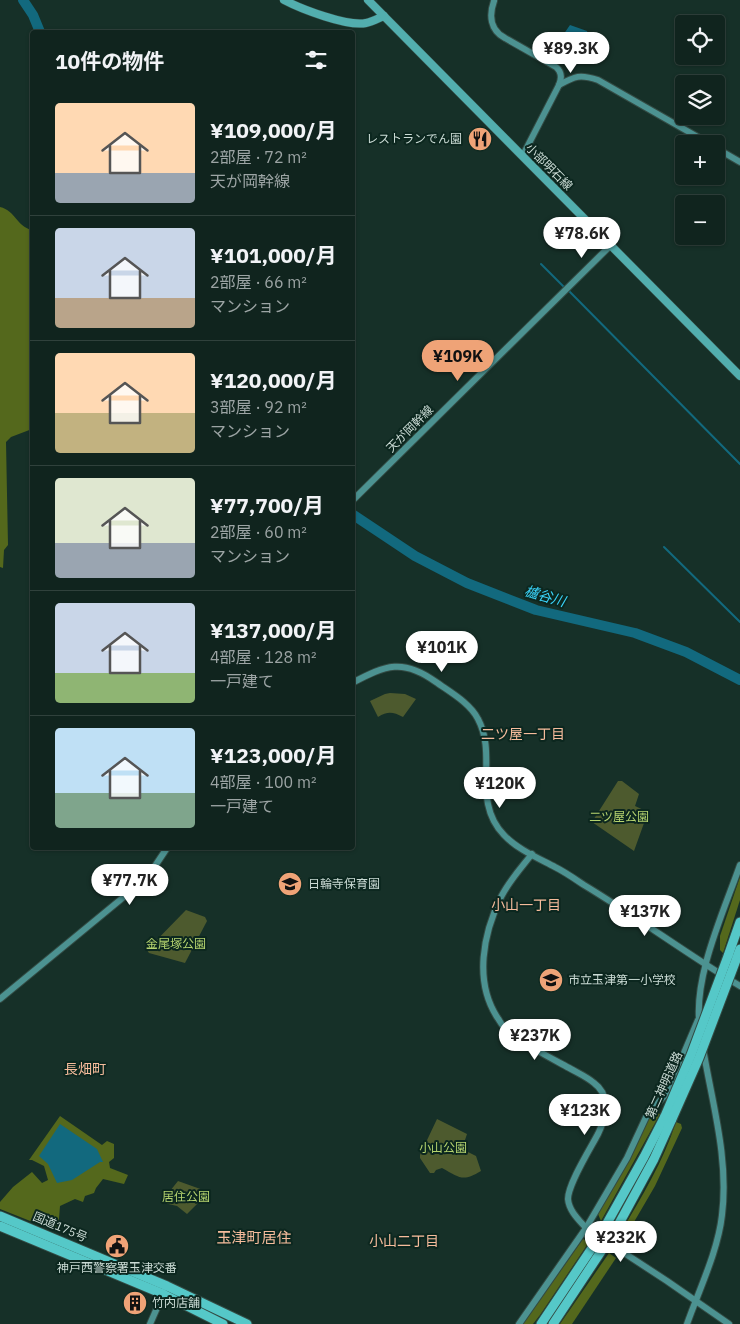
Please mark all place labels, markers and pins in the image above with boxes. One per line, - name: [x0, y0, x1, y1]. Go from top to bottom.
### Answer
- pin: ¥89.3K: [530, 32, 612, 74]
- restaurant icon: レストランでん園: [467, 126, 493, 152]
- place label: レストランでん園: [366, 131, 462, 146]
- pin: ¥78.6K: [541, 216, 623, 259]
- pin: ¥109K: [423, 340, 493, 382]
- pin: ¥101K: [407, 630, 477, 673]
- pin: ¥120K: [465, 766, 535, 809]
- pin: ¥77.7K: [89, 864, 171, 906]
- school or university icon: 日輪寺保育園: [277, 871, 303, 897]
- place label: 日輪寺保育園: [308, 876, 380, 891]
- pin: ¥137K: [610, 894, 680, 937]
- school or university icon: 市立玉津第一小学校: [538, 967, 564, 993]
- place label: 市立玉津第一小学校: [568, 972, 676, 987]
- pin: ¥237K: [500, 1018, 570, 1061]
- pin: ¥123K: [550, 1094, 620, 1136]
- pin: ¥232K: [586, 1220, 656, 1263]
- public building icon: 神戸西警察署玉津交番: [104, 1233, 130, 1259]
- place label: 神戸西警察署玉津交番: [57, 1260, 177, 1275]
- building icon: 竹内店舗: [122, 1290, 148, 1316]
- place label: 竹内店舗: [152, 1295, 200, 1310]

